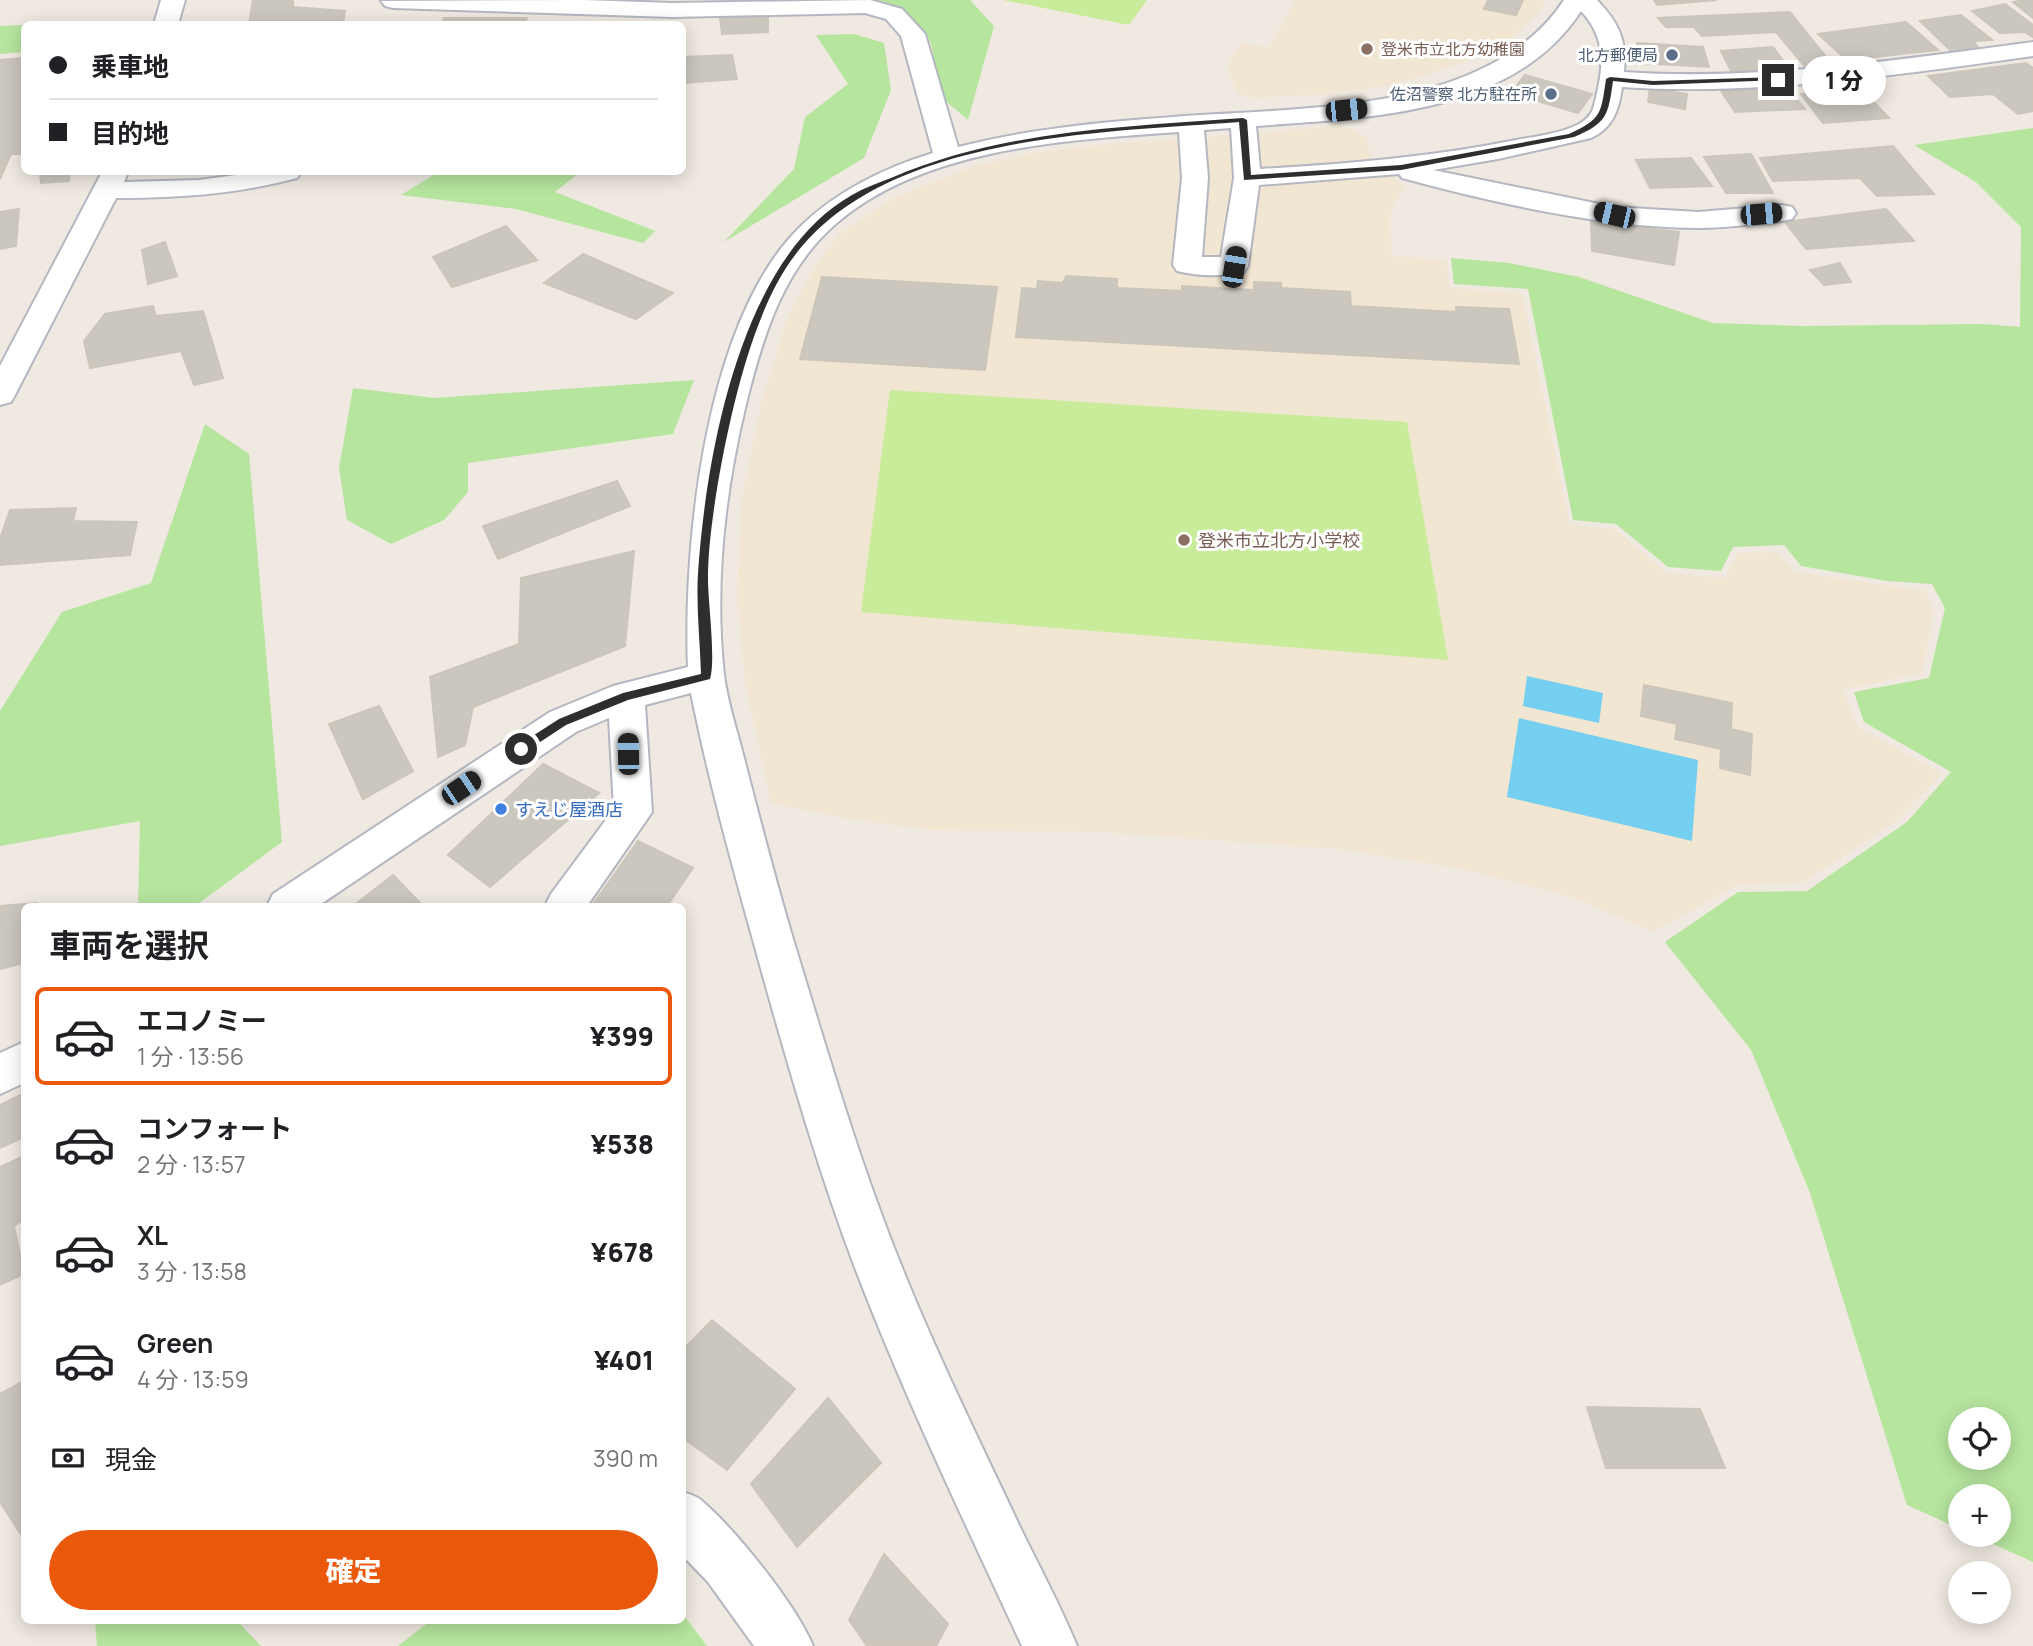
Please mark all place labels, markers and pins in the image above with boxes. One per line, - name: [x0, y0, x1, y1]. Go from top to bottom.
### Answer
- place label: 登米市立北方幼稚園: [1381, 38, 1525, 60]
- marker: 登米市立北方幼稚園: [1359, 41, 1375, 57]
- place label: 北方郵便局: [1578, 44, 1658, 66]
- marker: 北方郵便局: [1664, 47, 1680, 63]
- place label: 佐沼警察 北方駐在所: [1390, 83, 1537, 105]
- marker: 佐沼警察 北方駐在所: [1543, 86, 1559, 102]
- place label: 登米市立北方小学校: [1198, 528, 1360, 552]
- marker: 登米市立北方小学校: [1176, 532, 1192, 548]
- place label: すえじ屋酒店: [515, 797, 623, 821]
- marker: すえじ屋酒店: [493, 801, 509, 817]

